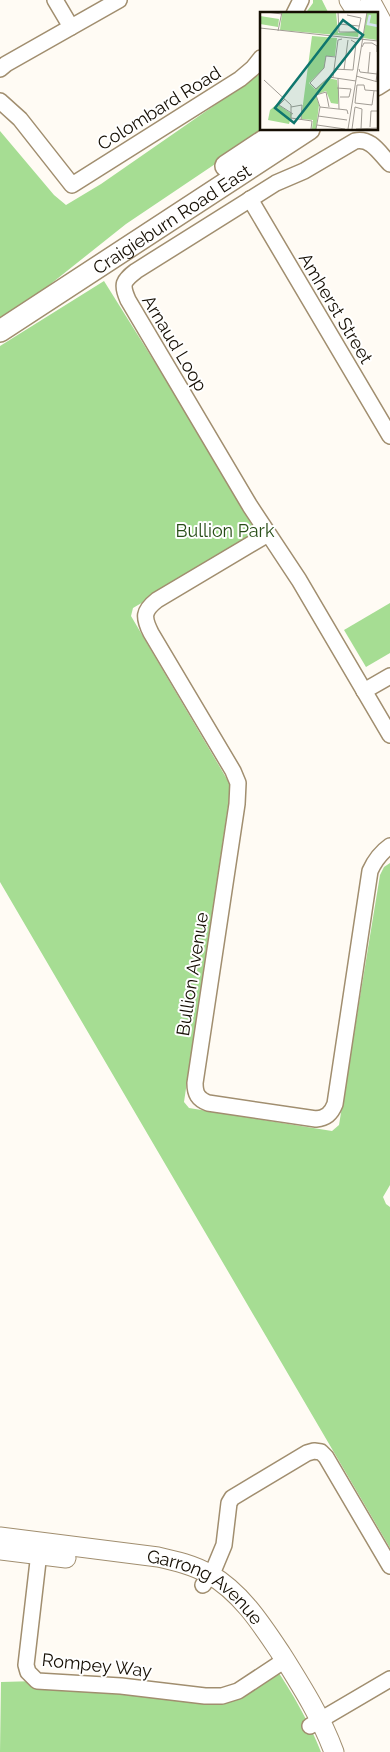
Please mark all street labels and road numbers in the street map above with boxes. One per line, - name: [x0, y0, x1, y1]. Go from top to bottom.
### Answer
- street label: Colombard Road: [94, 62, 224, 154]
- street label: Craigieburn Road East: [89, 160, 255, 278]
- street label: Amherst Street: [295, 249, 377, 367]
- street label: Arnaud Loop: [138, 291, 212, 395]
- street label: Bullion Avenue: [172, 910, 212, 1037]
- street label: Garrong Avenue: [146, 1545, 268, 1629]
- street label: Rompey Way: [41, 1649, 153, 1681]

